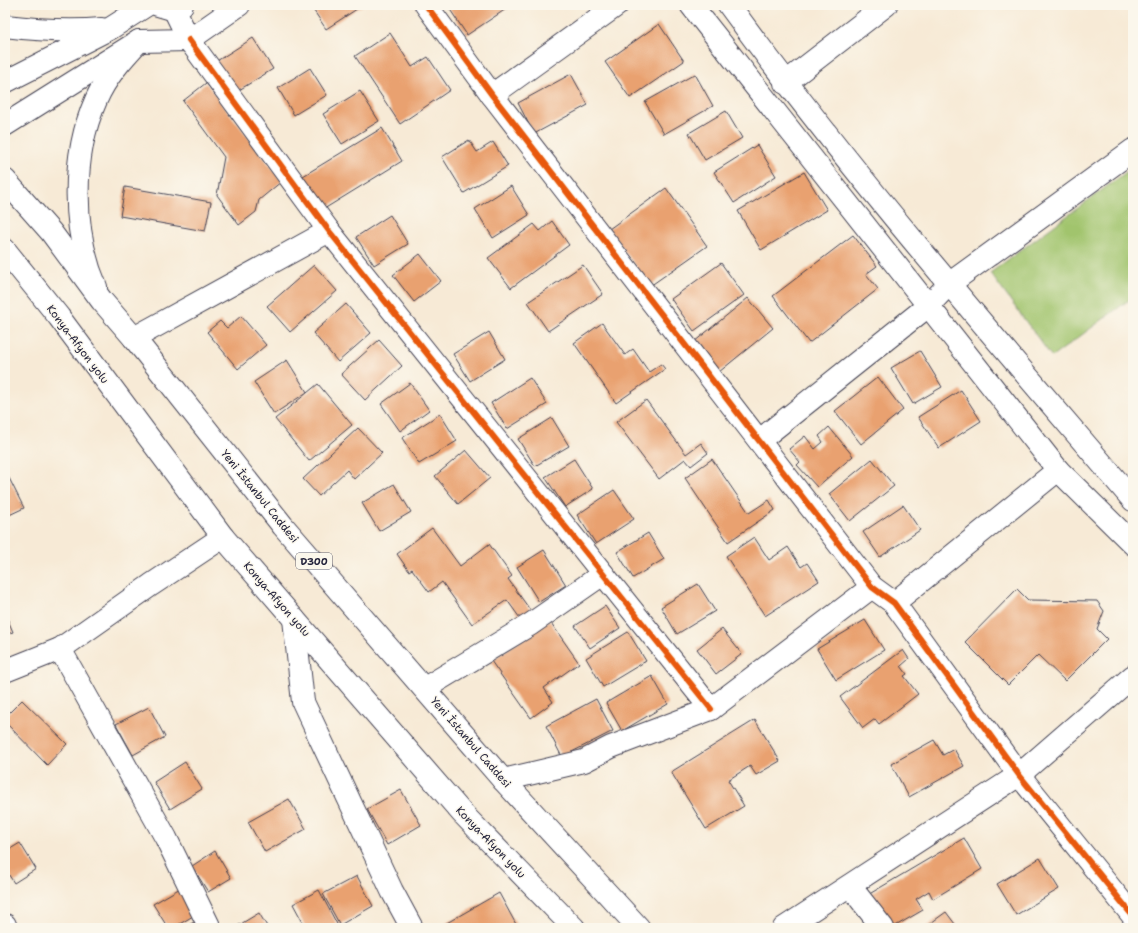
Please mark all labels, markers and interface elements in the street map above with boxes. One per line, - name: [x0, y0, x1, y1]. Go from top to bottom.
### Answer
- street label: Konya-Afyon yolu: [43, 302, 112, 387]
- street label: Yeni İstanbul Caddesi: [217, 447, 302, 546]
- road number: D300: [296, 553, 332, 569]
- street label: Konya-Afyon yolu: [240, 559, 313, 640]
- street label: Yeni İstanbul Caddesi: [427, 694, 514, 791]
- street label: Konya-Afyon yolu: [452, 803, 529, 882]

